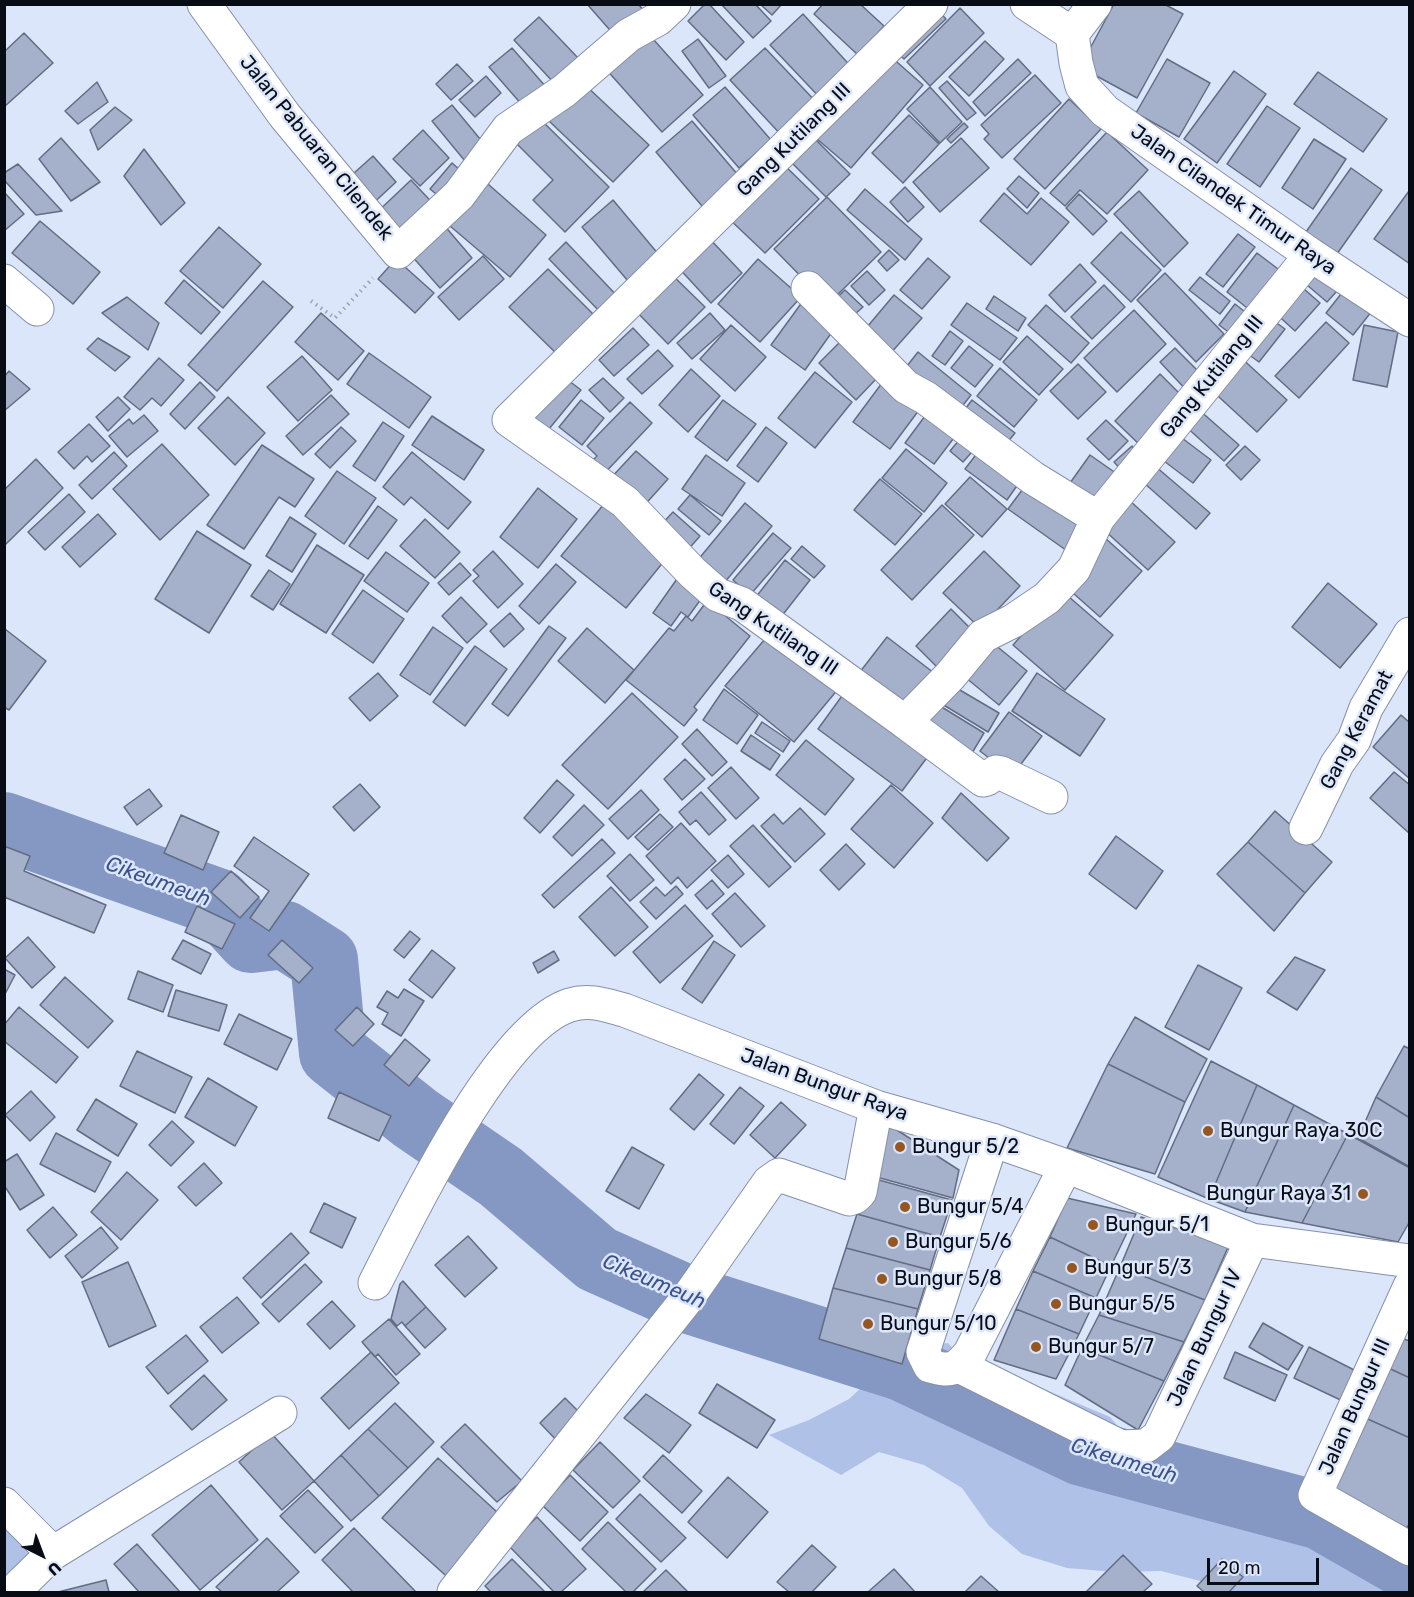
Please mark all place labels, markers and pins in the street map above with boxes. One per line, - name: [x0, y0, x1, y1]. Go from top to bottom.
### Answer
- place label: Bungur Raya 30C: [1220, 1119, 1383, 1143]
- marker: Bungur Raya 30C: [1201, 1124, 1215, 1138]
- place label: Bungur 5/2: [912, 1135, 1019, 1159]
- marker: Bungur 5/2: [893, 1140, 907, 1154]
- place label: Bungur Raya 31: [1206, 1182, 1351, 1206]
- marker: Bungur Raya 31: [1356, 1187, 1370, 1201]
- place label: Bungur 5/4: [917, 1195, 1024, 1219]
- marker: Bungur 5/4: [898, 1200, 912, 1214]
- place label: Bungur 5/1: [1105, 1213, 1209, 1237]
- marker: Bungur 5/1: [1086, 1218, 1100, 1232]
- place label: Bungur 5/6: [905, 1230, 1011, 1254]
- marker: Bungur 5/6: [886, 1235, 900, 1249]
- place label: Bungur 5/3: [1084, 1256, 1191, 1280]
- marker: Bungur 5/3: [1065, 1261, 1079, 1275]
- place label: Bungur 5/8: [894, 1267, 1002, 1291]
- marker: Bungur 5/8: [875, 1272, 889, 1286]
- place label: Bungur 5/5: [1068, 1292, 1175, 1316]
- marker: Bungur 5/5: [1049, 1297, 1063, 1311]
- place label: Bungur 5/10: [880, 1312, 997, 1336]
- marker: Bungur 5/10: [861, 1317, 875, 1331]
- place label: Bungur 5/7: [1048, 1335, 1154, 1359]
- marker: Bungur 5/7: [1029, 1340, 1043, 1354]

